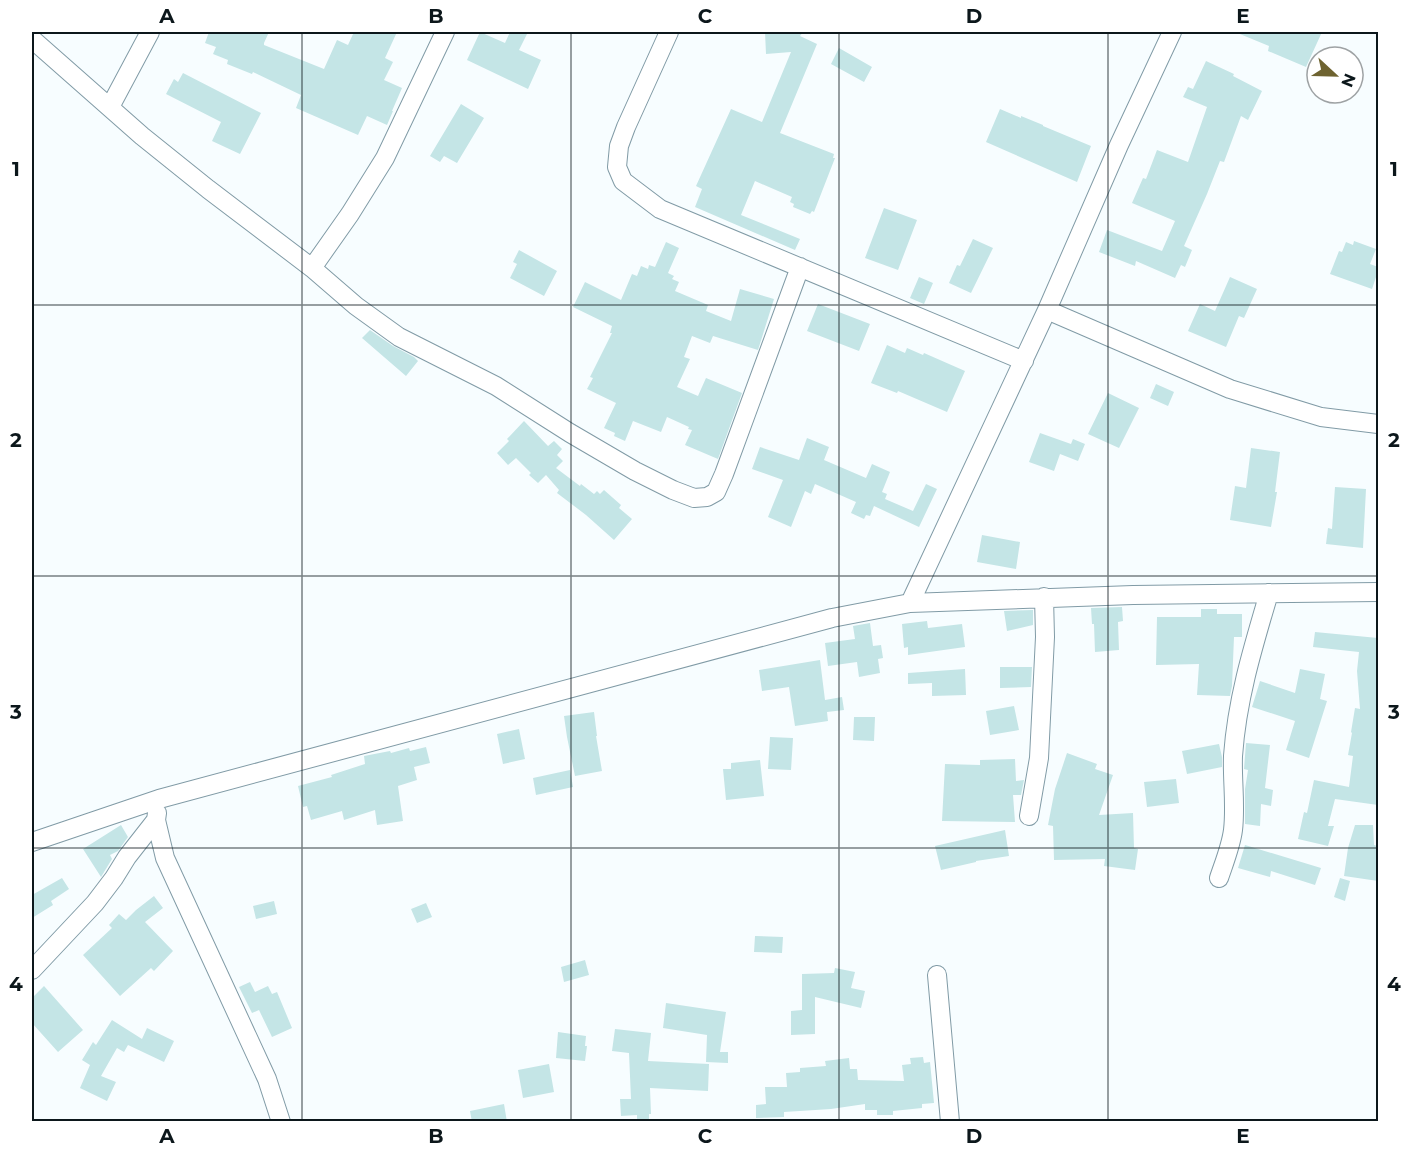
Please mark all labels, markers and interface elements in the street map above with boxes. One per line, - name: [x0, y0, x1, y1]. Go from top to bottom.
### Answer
- text: A: [158, 4, 175, 28]
- text: B: [428, 4, 444, 28]
- text: C: [698, 4, 713, 28]
- text: D: [966, 4, 982, 28]
- text: E: [1236, 4, 1250, 28]
- north arrow: [1305, 45, 1365, 105]
- text: N: [1337, 71, 1360, 90]
- text: 1: [12, 157, 20, 181]
- text: 1: [1390, 157, 1398, 181]
- text: 2: [10, 428, 22, 452]
- text: 2: [1388, 428, 1400, 452]
- text: 3: [9, 700, 22, 724]
- text: 3: [1387, 700, 1400, 724]
- text: 4: [9, 972, 23, 996]
- text: 4: [1387, 972, 1401, 996]
- text: A: [158, 1124, 175, 1148]
- text: B: [428, 1124, 444, 1148]
- text: C: [698, 1124, 713, 1148]
- text: D: [966, 1124, 982, 1148]
- text: E: [1236, 1124, 1250, 1148]

